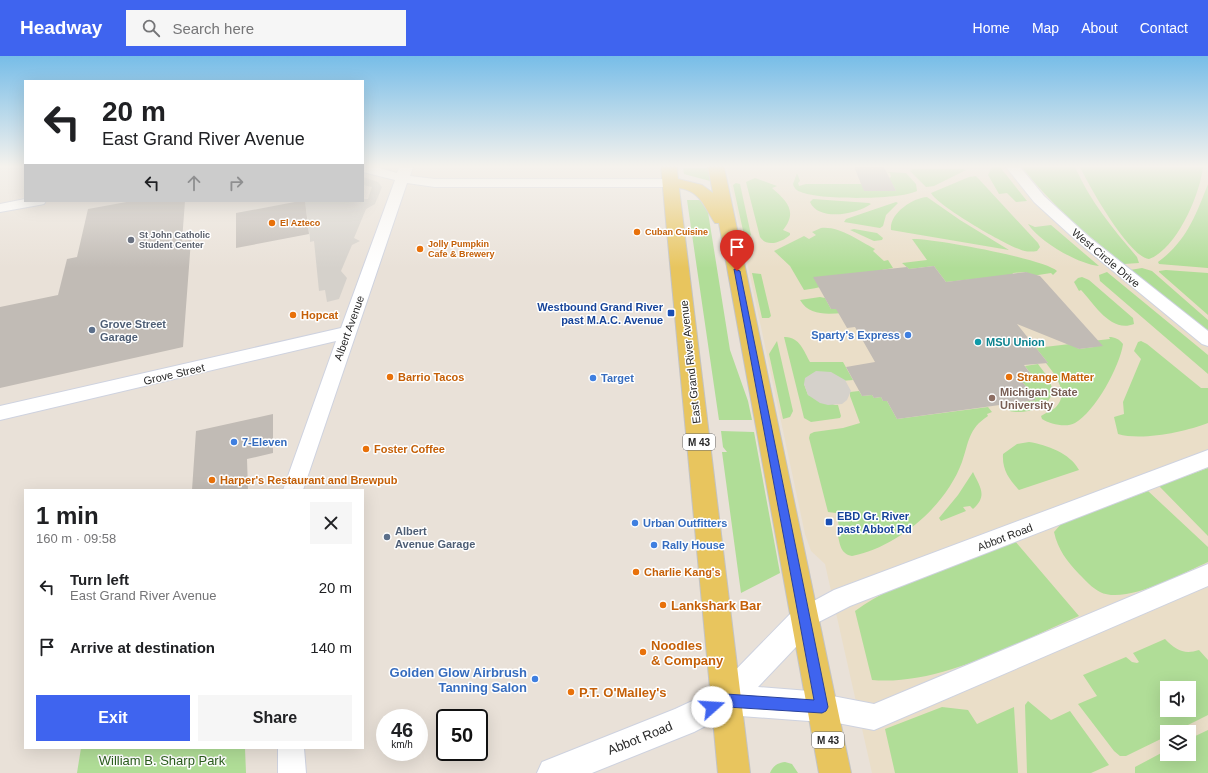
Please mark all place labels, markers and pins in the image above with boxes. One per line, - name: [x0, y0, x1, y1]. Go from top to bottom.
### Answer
- marker: El Azteco: [267, 218, 277, 228]
- place label: El Azteco: [280, 218, 321, 228]
- marker: Cuban Cuisine: [632, 227, 642, 237]
- place label: Cuban Cuisine: [645, 227, 708, 237]
- place label: St John Catholic Student Center: [139, 230, 210, 250]
- pin: [720, 230, 754, 271]
- marker: St John Catholic Student Center: [126, 235, 136, 245]
- place label: Jolly Pumpkin Cafe & Brewery: [428, 239, 495, 259]
- marker: Jolly Pumpkin Cafe & Brewery: [415, 244, 425, 254]
- place label: Westbound Grand River past M.A.C. Avenue: [537, 301, 664, 326]
- marker: Westbound Grand River past M.A.C. Avenue: [666, 308, 676, 318]
- place label: Hopcat: [301, 309, 339, 321]
- marker: Hopcat: [288, 310, 298, 320]
- place label: Grove Street Garage: [100, 318, 166, 343]
- marker: Grove Street Garage: [87, 325, 97, 335]
- place label: Sparty's Express: [811, 329, 900, 341]
- marker: Sparty's Express: [903, 330, 913, 340]
- place label: MSU Union: [986, 336, 1045, 348]
- marker: MSU Union: [973, 337, 983, 347]
- place label: Barrio Tacos: [398, 371, 464, 383]
- place label: Strange Matter: [1017, 371, 1095, 383]
- marker: Barrio Tacos: [385, 372, 395, 382]
- place label: Target: [601, 372, 634, 384]
- marker: Strange Matter: [1004, 372, 1014, 382]
- marker: Target: [588, 373, 598, 383]
- place label: Michigan State University: [1000, 386, 1078, 411]
- marker: Michigan State University: [987, 393, 997, 403]
- place label: 7-Eleven: [242, 436, 288, 448]
- marker: 7-Eleven: [229, 437, 239, 447]
- place label: Foster Coffee: [374, 443, 445, 455]
- marker: Foster Coffee: [361, 444, 371, 454]
- place label: Harper's Restaurant and Brewpub: [220, 474, 398, 486]
- marker: Harper's Restaurant and Brewpub: [207, 475, 217, 485]
- place label: EBD Gr. River past Abbot Rd: [837, 510, 912, 535]
- place label: Urban Outfitters: [643, 517, 727, 529]
- marker: EBD Gr. River past Abbot Rd: [824, 517, 834, 527]
- marker: Urban Outfitters: [630, 518, 640, 528]
- place label: Albert Avenue Garage: [395, 525, 475, 550]
- marker: Albert Avenue Garage: [382, 532, 392, 542]
- place label: Rally House: [662, 539, 725, 551]
- marker: Rally House: [649, 540, 659, 550]
- place label: Charlie Kang's: [644, 566, 721, 578]
- marker: Charlie Kang's: [631, 567, 641, 577]
- place label: Lankshark Bar: [671, 598, 761, 613]
- marker: Lankshark Bar: [658, 600, 668, 610]
- place label: Noodles & Company: [651, 638, 724, 668]
- marker: Noodles & Company: [638, 647, 648, 657]
- place label: Golden Glow Airbrush Tanning Salon: [390, 665, 527, 695]
- marker: Golden Glow Airbrush Tanning Salon: [530, 674, 540, 684]
- place label: P.T. O'Malley's: [579, 685, 667, 700]
- marker: P.T. O'Malley's: [566, 687, 576, 697]

